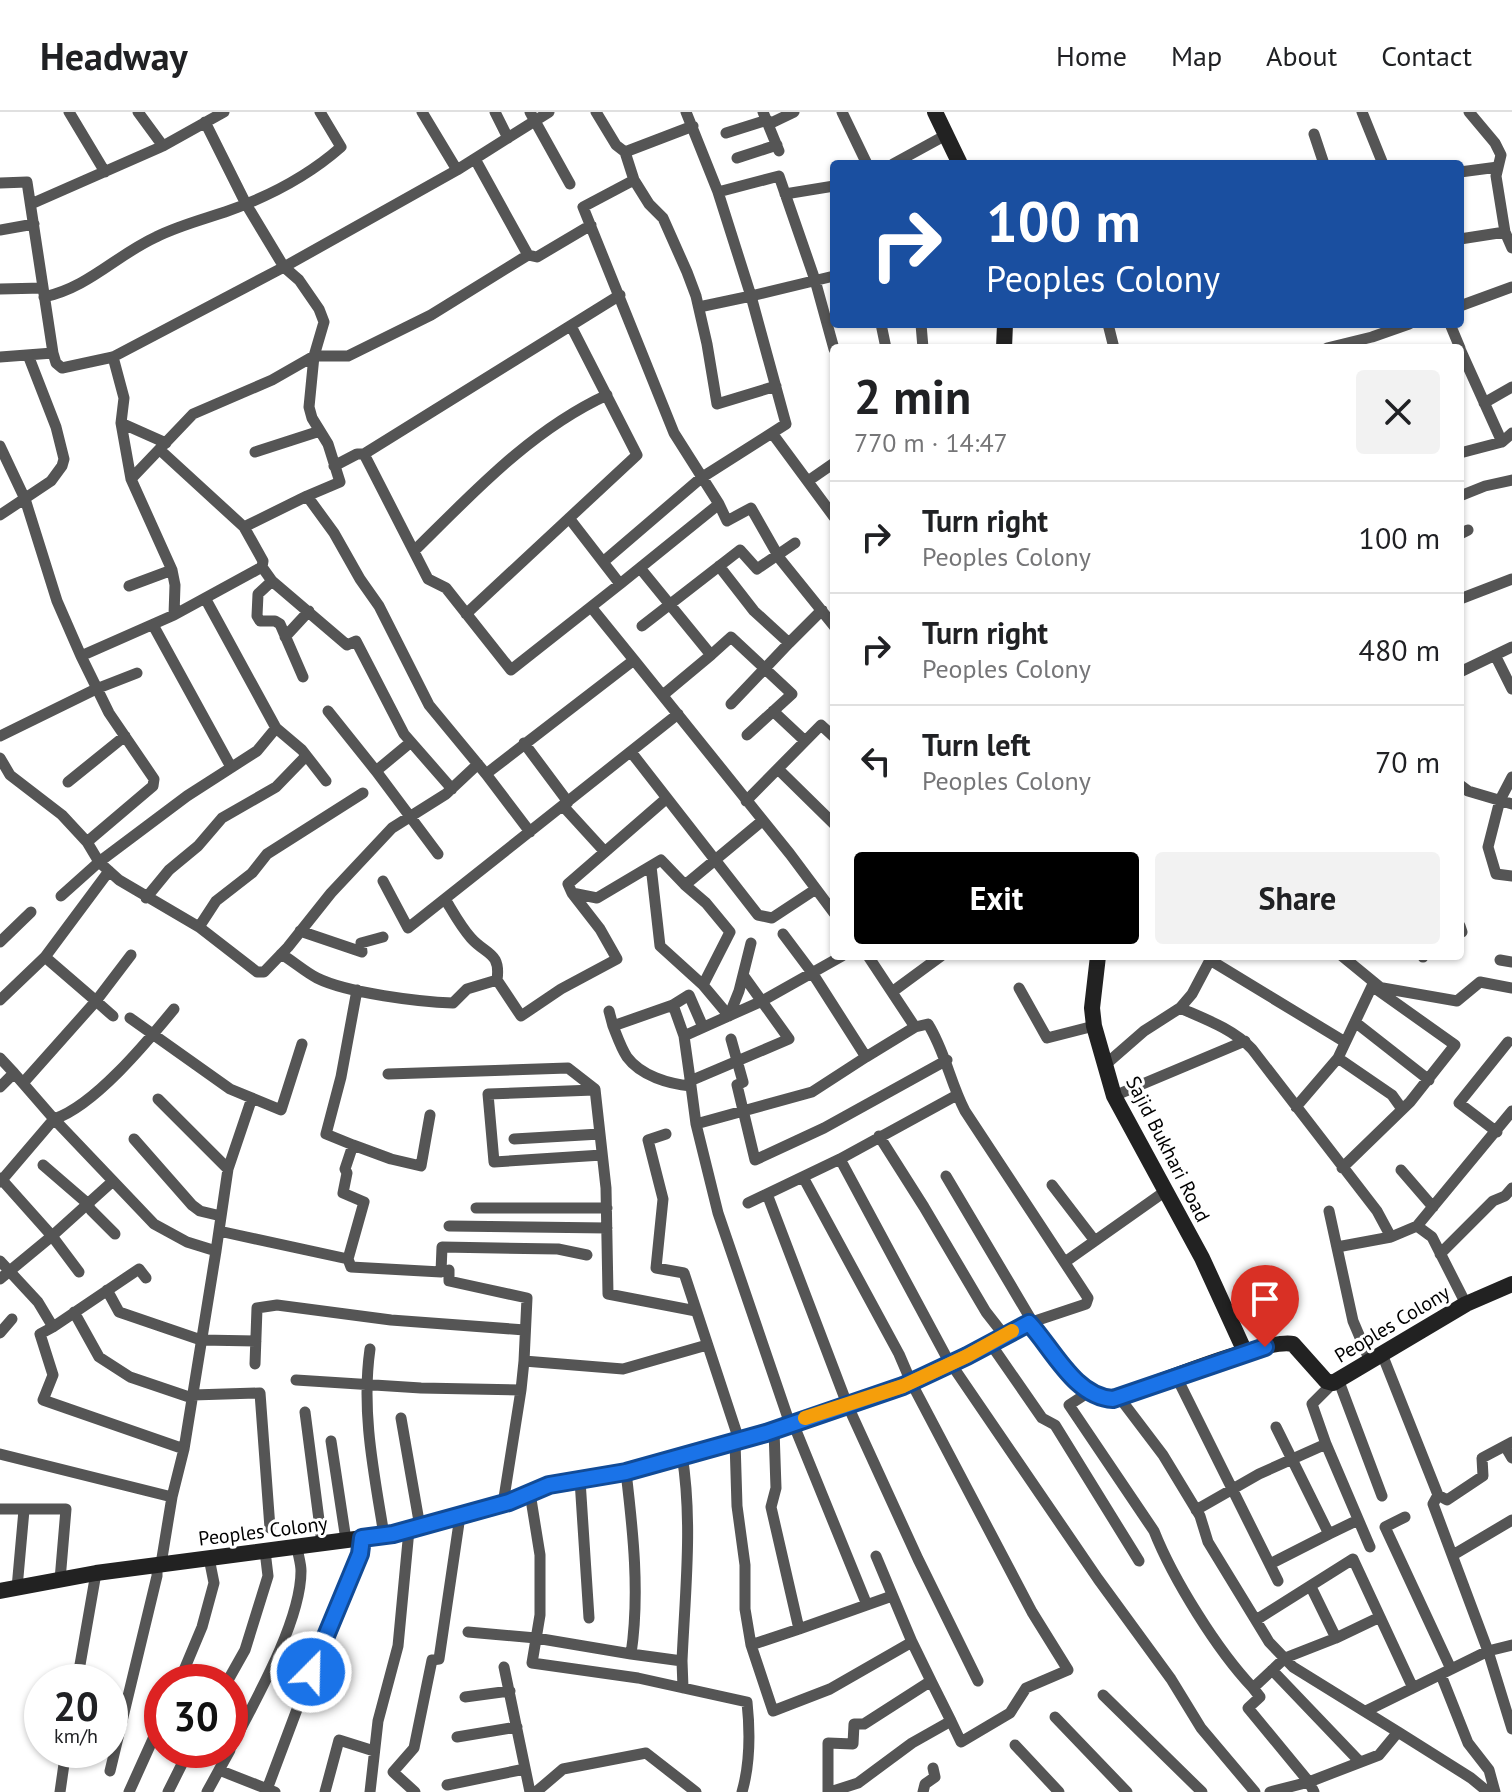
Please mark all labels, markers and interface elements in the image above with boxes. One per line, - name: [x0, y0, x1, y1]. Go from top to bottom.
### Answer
- text: Headway: [40, 31, 188, 80]
- text: Home: [1056, 37, 1127, 74]
- text: Map: [1171, 37, 1222, 74]
- text: About: [1266, 37, 1337, 74]
- text: Contact: [1381, 37, 1472, 74]
- text: 100 m: [986, 185, 1141, 257]
- icon: right: [854, 192, 958, 296]
- text: Peoples Colony: [986, 255, 1220, 302]
- text: 2 min: [854, 365, 971, 427]
- button: close: [1356, 370, 1440, 454]
- text: 770 m · 14:47: [854, 426, 1008, 459]
- text: Turn right: [922, 501, 1048, 540]
- icon: right: [854, 515, 898, 559]
- text: 100 m: [1359, 518, 1440, 557]
- text: Peoples Colony: [922, 540, 1091, 573]
- text: Turn right: [922, 613, 1048, 652]
- icon: right: [854, 627, 898, 671]
- text: 480 m: [1359, 630, 1440, 669]
- text: Peoples Colony: [922, 652, 1091, 685]
- text: Turn left: [922, 725, 1030, 764]
- icon: left: [854, 739, 898, 783]
- text: 70 m: [1375, 742, 1440, 781]
- text: Peoples Colony: [922, 764, 1091, 797]
- button: Exit: [854, 852, 1139, 944]
- button: Share: [1155, 852, 1440, 944]
- street label: Sajid Bukhari Road: [1120, 1072, 1216, 1226]
- pin: [1231, 1265, 1299, 1347]
- icon: arrive: [1243, 1277, 1287, 1321]
- street label: Peoples Colony: [1330, 1279, 1455, 1369]
- street label: Peoples Colony: [197, 1510, 330, 1552]
- position arrow: [269, 1630, 353, 1714]
- speed limit sign: 30: [144, 1664, 248, 1768]
- text: 20: [53, 1680, 99, 1732]
- text: km/h: [54, 1723, 98, 1749]

